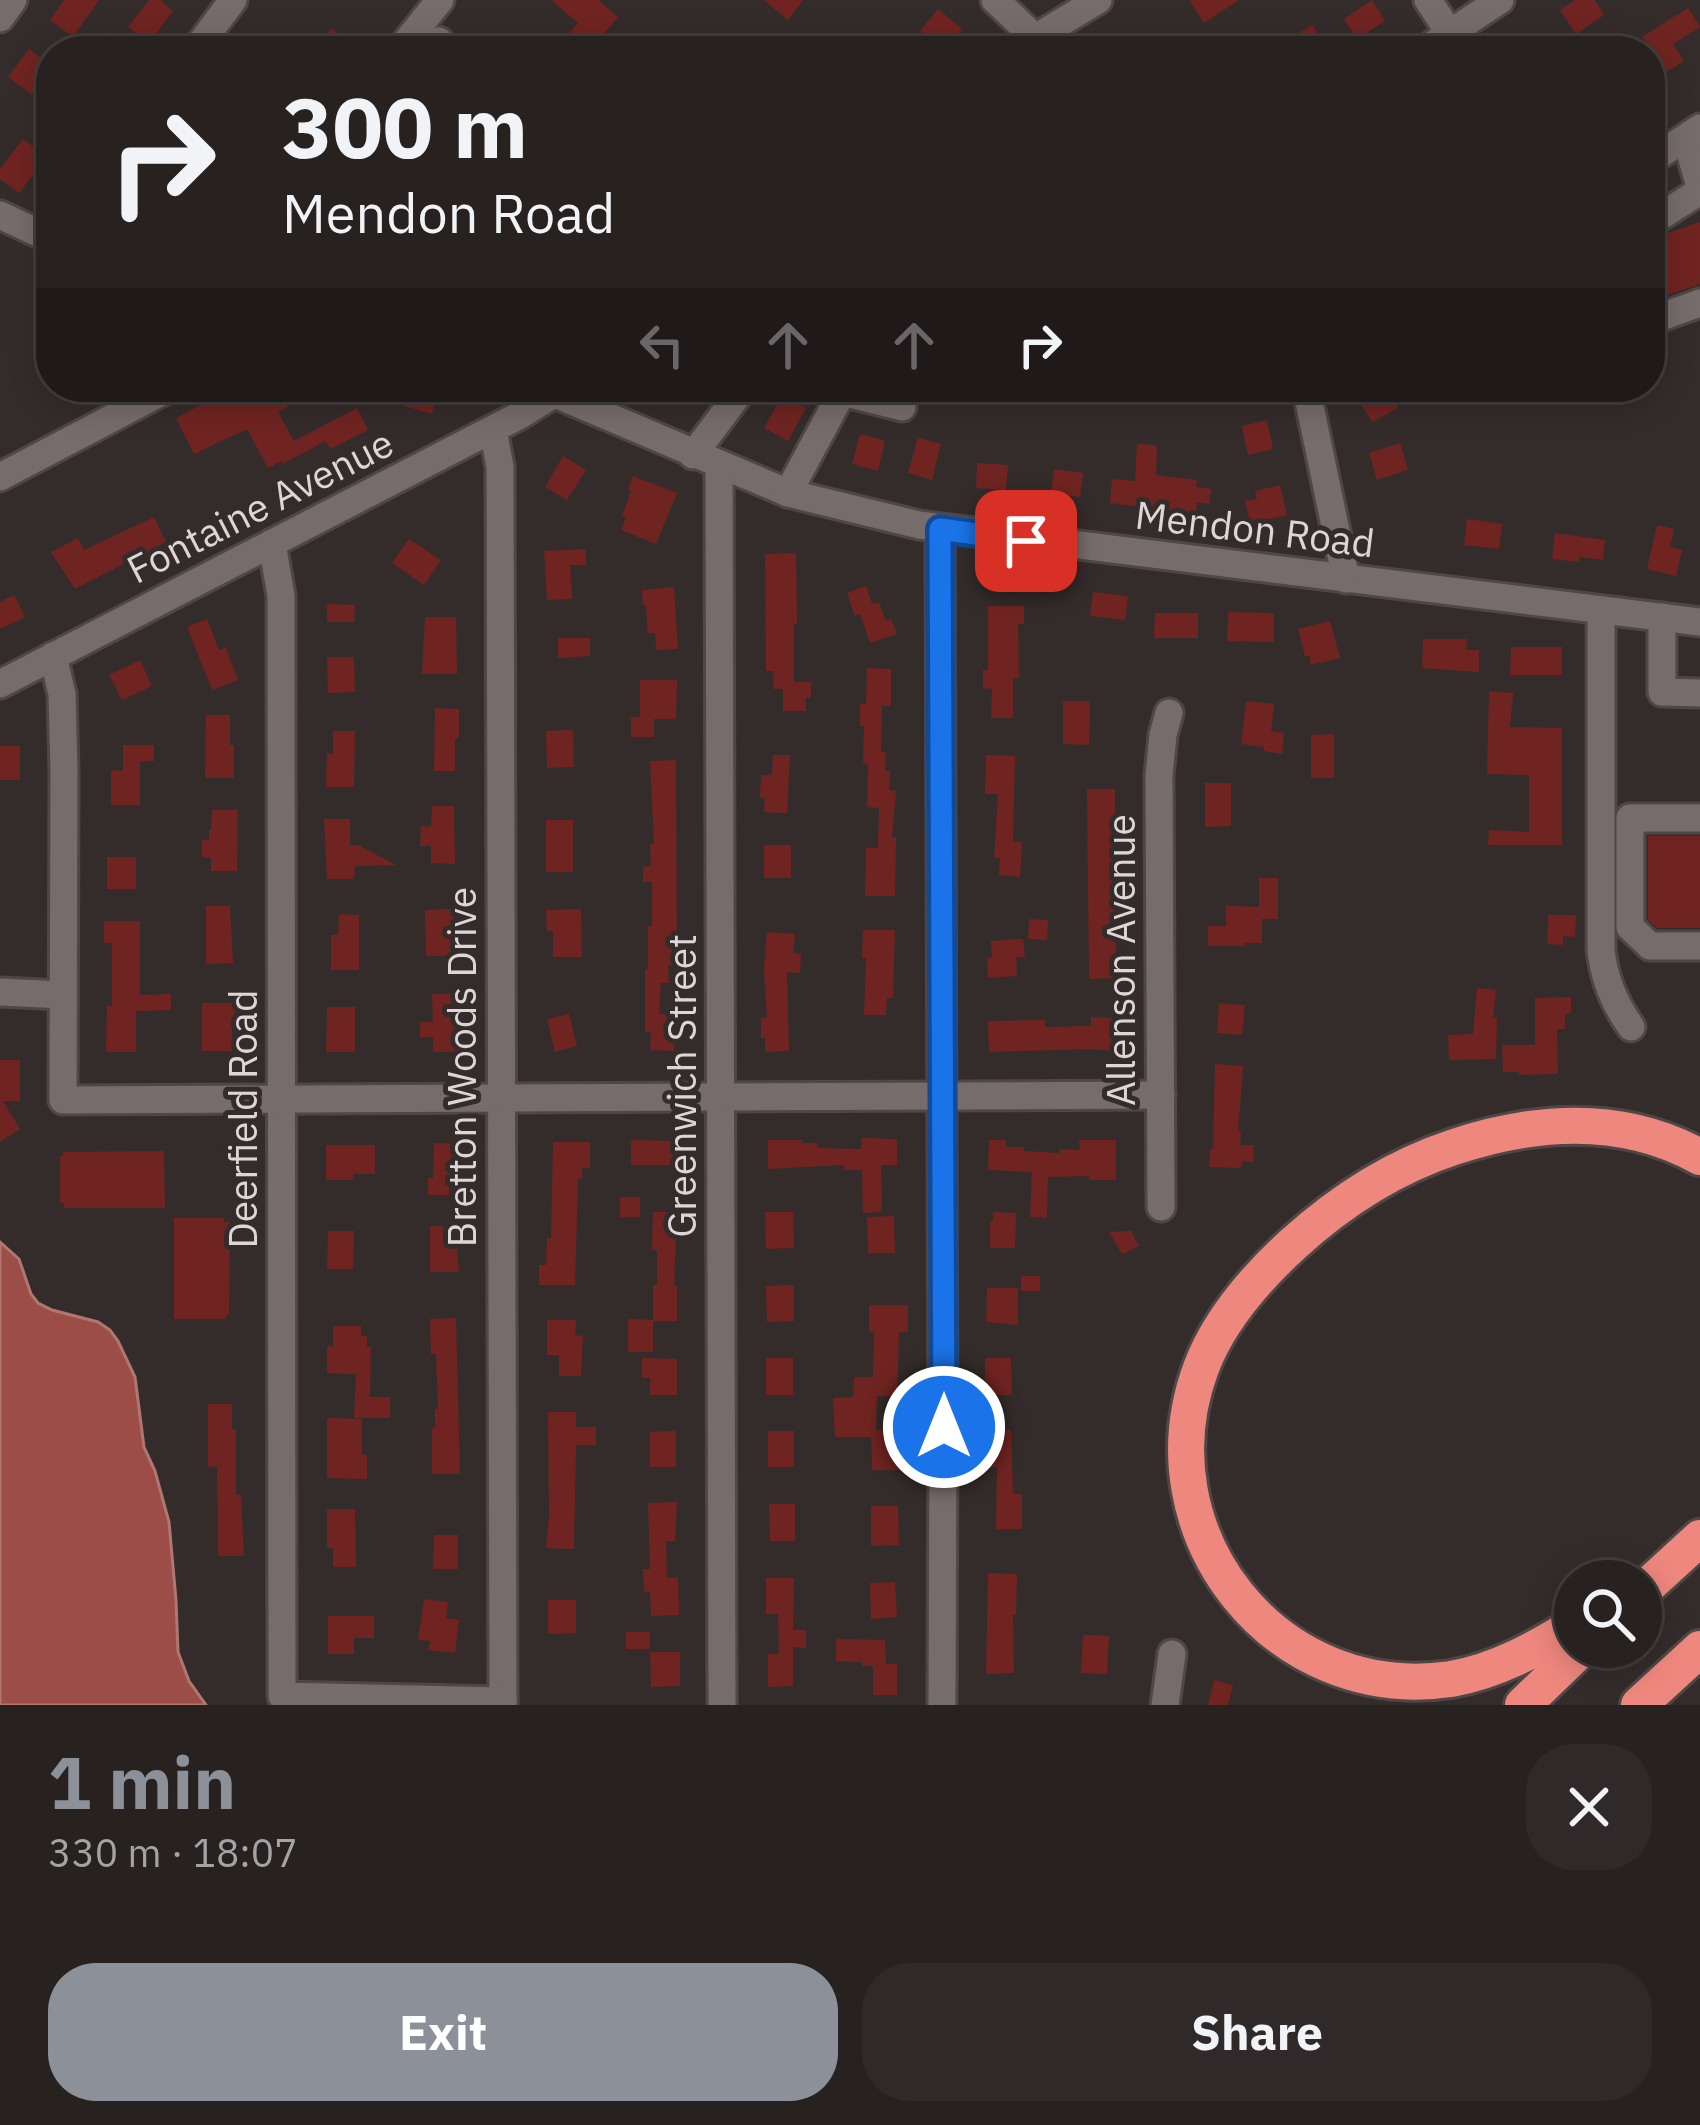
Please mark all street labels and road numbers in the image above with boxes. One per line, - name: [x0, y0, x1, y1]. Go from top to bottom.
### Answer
- street label: Fontaine Avenue: [118, 417, 401, 595]
- street label: Mendon Road: [1132, 489, 1378, 568]
- street label: Allenson Avenue: [1095, 814, 1146, 1106]
- street label: Bretton Woods Drive: [436, 887, 487, 1247]
- street label: Greenwich Street: [656, 934, 707, 1238]
- street label: Deerfield Road: [217, 989, 268, 1249]

